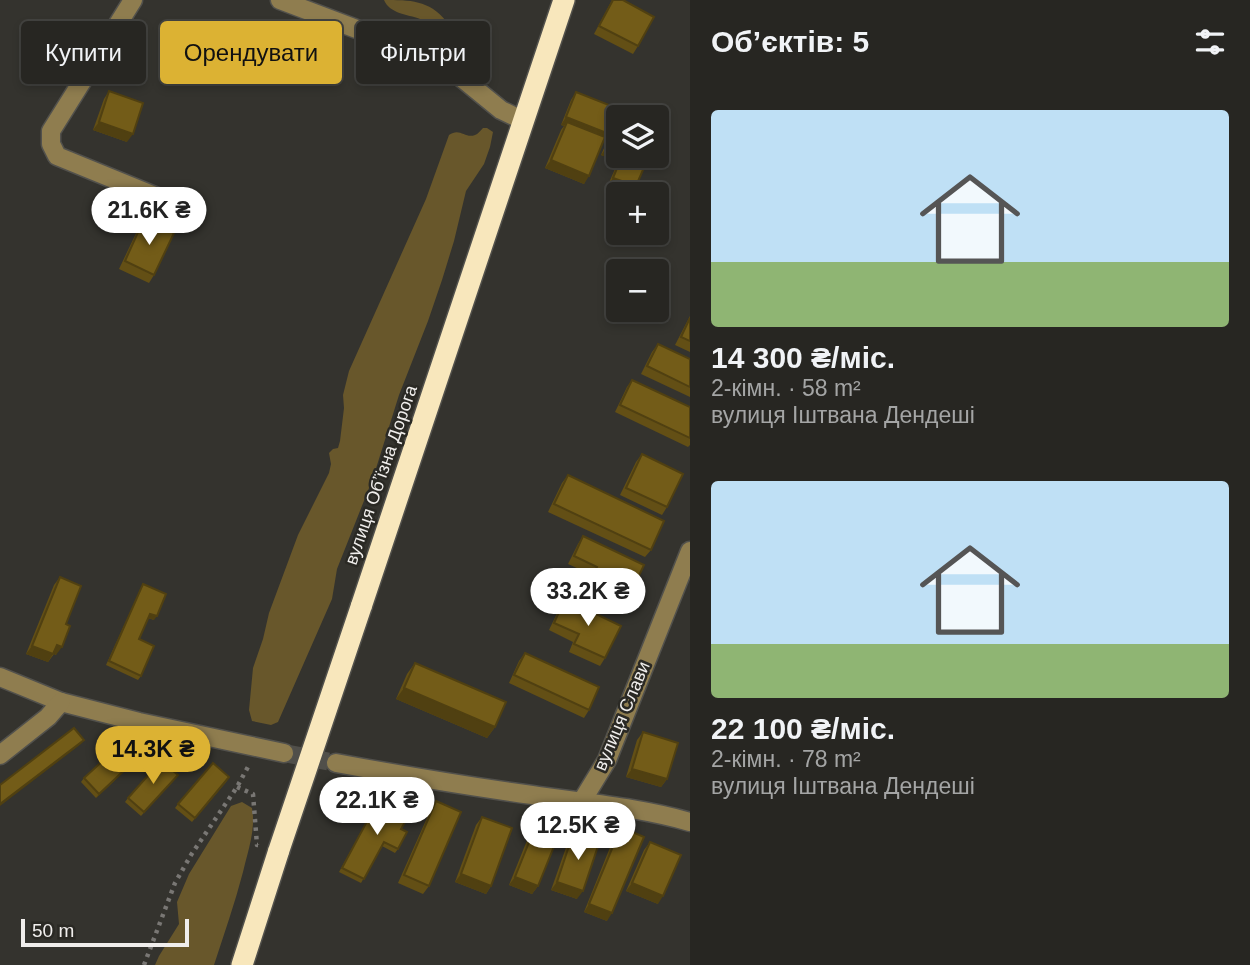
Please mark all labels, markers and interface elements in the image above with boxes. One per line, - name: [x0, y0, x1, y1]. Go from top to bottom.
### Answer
- chip: Купити: [21, 21, 146, 84]
- chip: Орендувати: [160, 21, 342, 84]
- chip: Фільтри: [356, 21, 490, 84]
- icon: filters: [1191, 23, 1229, 61]
- text: Об’єктів: 5: [711, 25, 869, 58]
- map controls: [606, 105, 669, 322]
- button: layers: [606, 105, 669, 168]
- icon: home: [907, 156, 1033, 282]
- button: +: [606, 182, 669, 245]
- pin: 21.6K ₴: [84, 188, 214, 247]
- text: 21.6K ₴: [107, 197, 191, 223]
- button: −: [606, 259, 669, 322]
- text: 14 300 ₴/міс.: [711, 341, 895, 374]
- text: 2-кімн. · 58 m²: [711, 375, 861, 401]
- street label: вулиця Обʼїзна Дорога: [341, 382, 421, 567]
- text: вулиця Іштвана Дендеші: [711, 402, 975, 428]
- icon: home: [907, 527, 1033, 653]
- pin: 33.2K ₴: [523, 568, 653, 628]
- text: 33.2K ₴: [546, 578, 630, 604]
- street label: вулиця Слави: [590, 658, 654, 774]
- text: 22 100 ₴/міс.: [711, 712, 895, 745]
- pin: 14.3K ₴: [88, 726, 218, 786]
- text: 14.3K ₴: [111, 736, 195, 762]
- text: 2-кімн. · 78 m²: [711, 746, 861, 772]
- text: вулиця Іштвана Дендеші: [711, 773, 975, 799]
- pin: 22.1K ₴: [312, 778, 442, 837]
- text: 22.1K ₴: [335, 787, 419, 813]
- pin: 12.5K ₴: [513, 802, 643, 862]
- text: 12.5K ₴: [536, 812, 620, 838]
- scale bar: [21, 916, 189, 948]
- text: 50 m: [32, 920, 74, 941]

